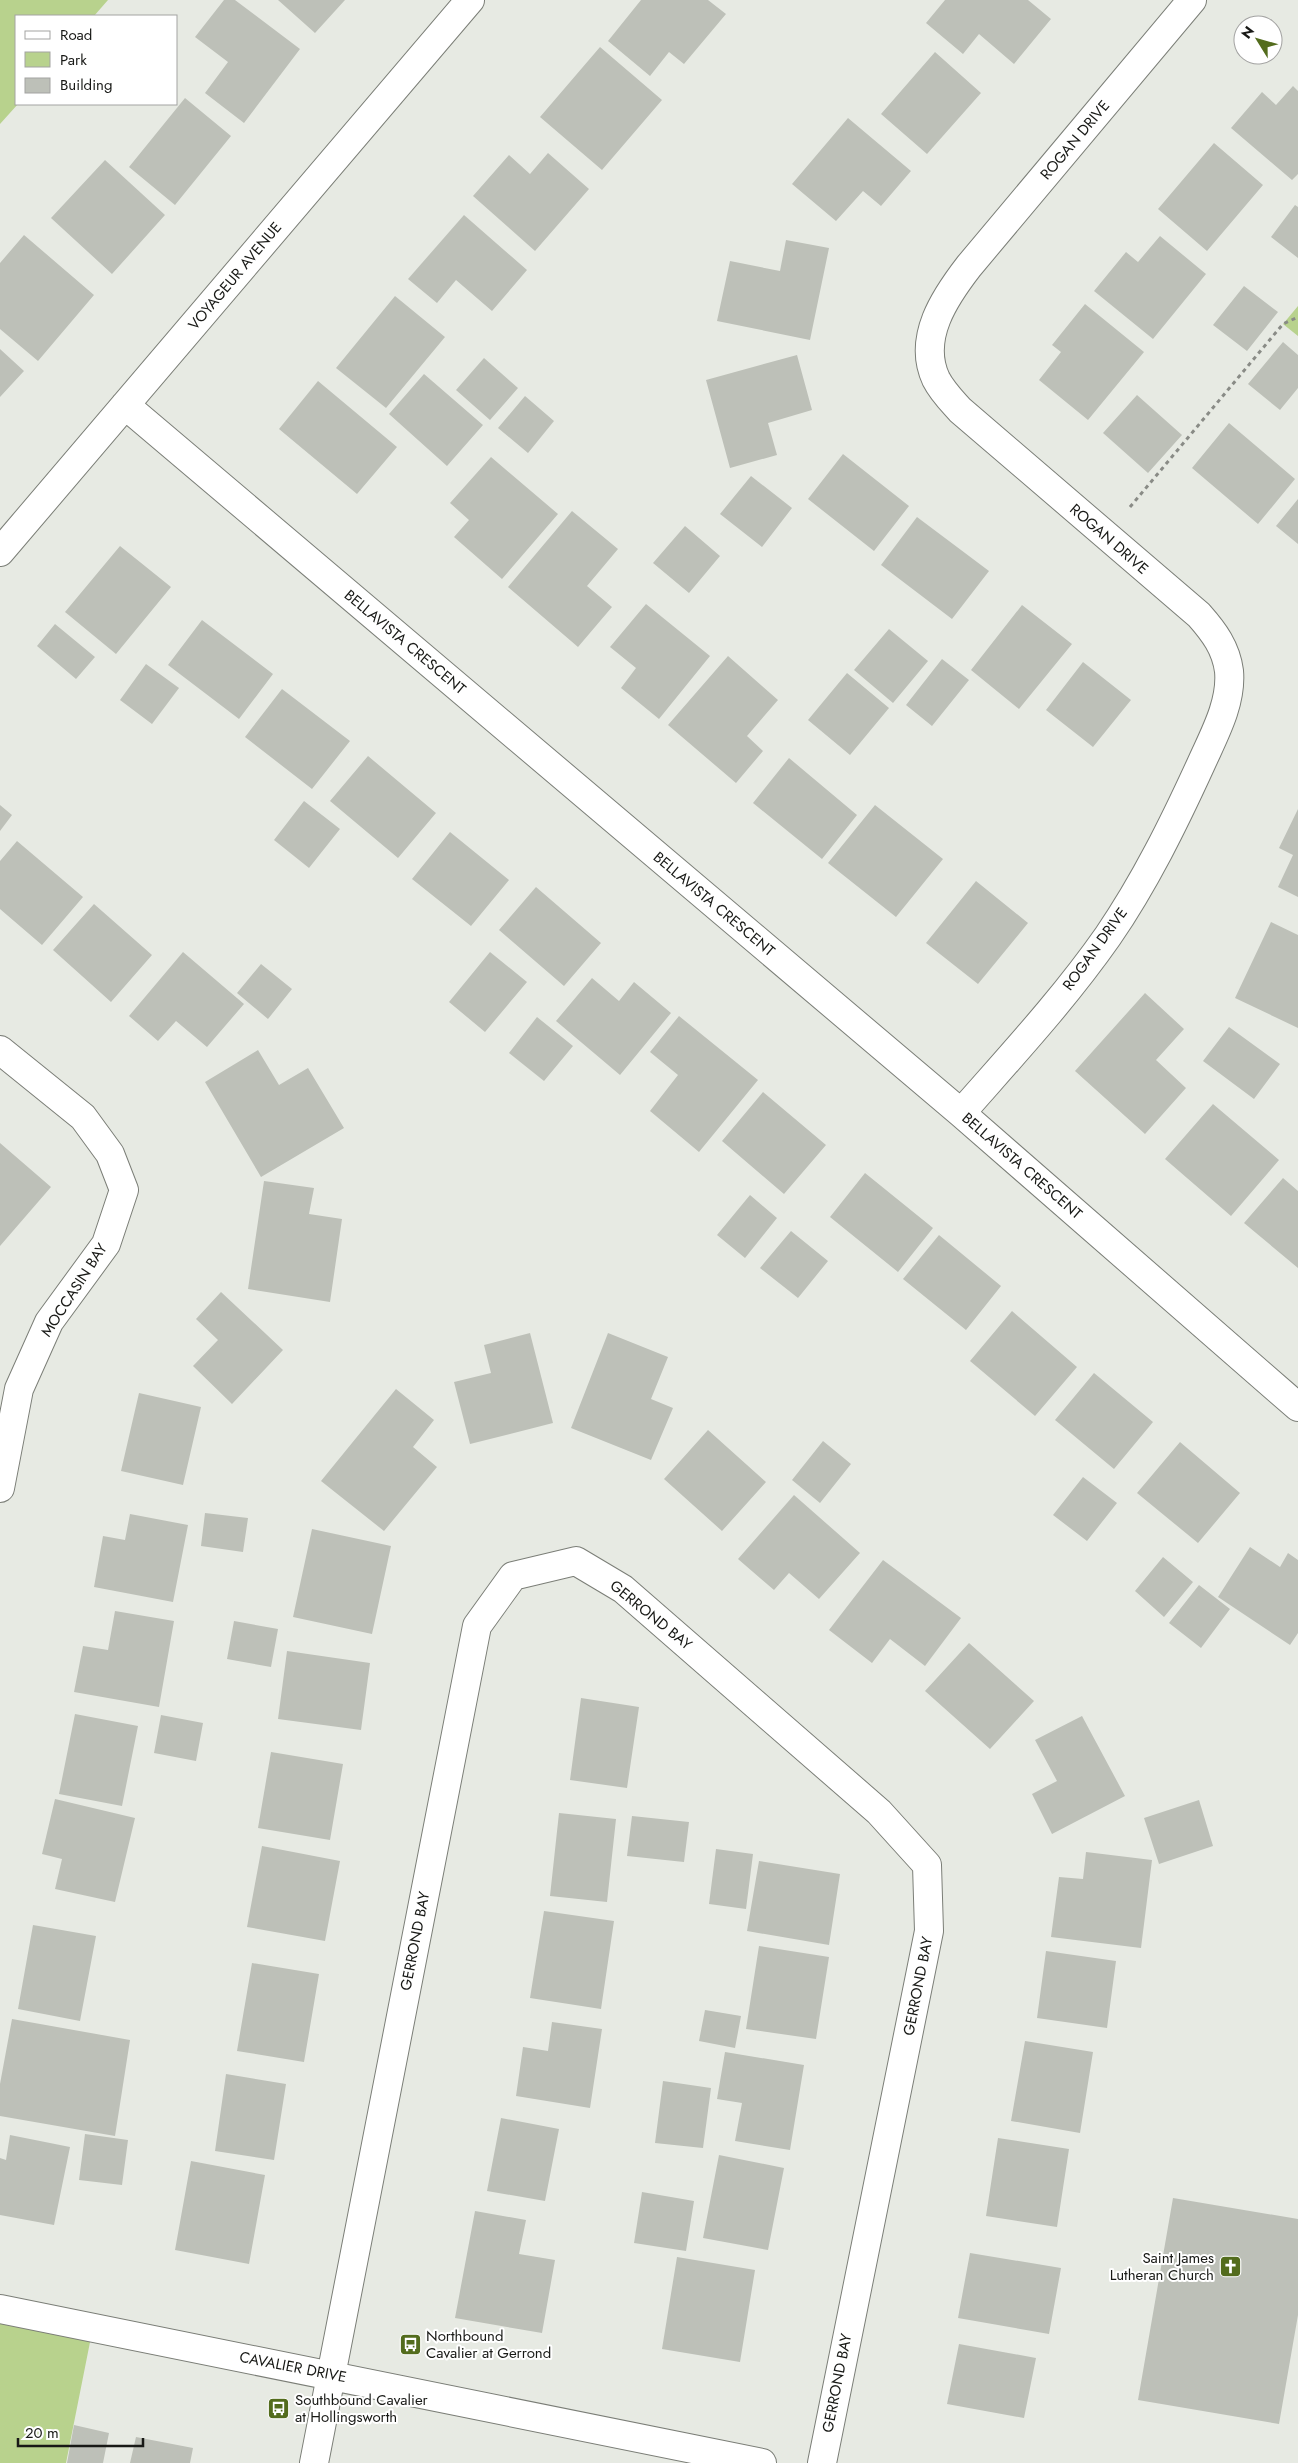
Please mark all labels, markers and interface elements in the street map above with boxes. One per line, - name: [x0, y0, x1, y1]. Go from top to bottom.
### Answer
- legend: [15, 15, 178, 105]
- north arrow: [1233, 15, 1283, 65]
- text: N: [1236, 22, 1259, 43]
- text: Road: [60, 24, 92, 46]
- text: Park: [60, 49, 87, 71]
- text: Building: [60, 74, 112, 96]
- street label: ROGAN DRIVE: [1035, 95, 1115, 185]
- street label: VOYAGEUR AVENUE: [183, 217, 287, 335]
- street label: ROGAN DRIVE: [1065, 499, 1153, 579]
- street label: BELLAVISTA CRESCENT: [339, 584, 471, 700]
- street label: BELLAVISTA CRESCENT: [648, 846, 780, 962]
- street label: ROGAN DRIVE: [1057, 903, 1133, 995]
- street label: BELLAVISTA CRESCENT: [957, 1108, 1087, 1224]
- street label: MOCCASIN BAY: [35, 1238, 113, 1341]
- street label: GERROND BAY: [605, 1575, 697, 1655]
- street label: GERROND BAY: [395, 1889, 435, 1992]
- street label: GERROND BAY: [898, 1934, 938, 2037]
- place label: Saint James Lutheran Church: [1110, 2247, 1214, 2286]
- church icon: Saint James Lutheran Church: [1218, 2255, 1242, 2279]
- place label: Northbound Cavalier at Gerrond: [426, 2325, 551, 2364]
- street label: GERROND BAY: [817, 2331, 857, 2434]
- bus stop icon: Northbound Cavalier at Gerrond: [398, 2333, 422, 2357]
- street label: CAVALIER DRIVE: [238, 2346, 348, 2388]
- place label: Southbound Cavalier at Hollingsworth: [295, 2389, 429, 2428]
- bus stop icon: Southbound Cavalier at Hollingsworth: [267, 2397, 291, 2421]
- scale bar: [18, 2416, 142, 2448]
- text: 20 m: [25, 2422, 59, 2444]

